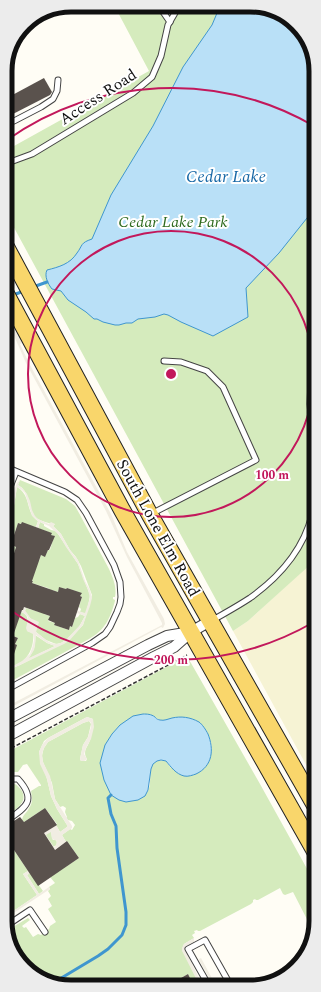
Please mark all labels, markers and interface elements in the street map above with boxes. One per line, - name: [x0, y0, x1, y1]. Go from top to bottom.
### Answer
- street label: Access Road: [54, 63, 142, 131]
- water label: Cedar Lake: [186, 164, 266, 190]
- park label: Cedar Lake Park: [118, 210, 228, 234]
- centre of rings: [164, 367, 178, 381]
- street label: South Lone Elm Road: [110, 455, 206, 601]
- text: 100 m: [255, 466, 289, 485]
- text: 200 m: [154, 651, 188, 670]

